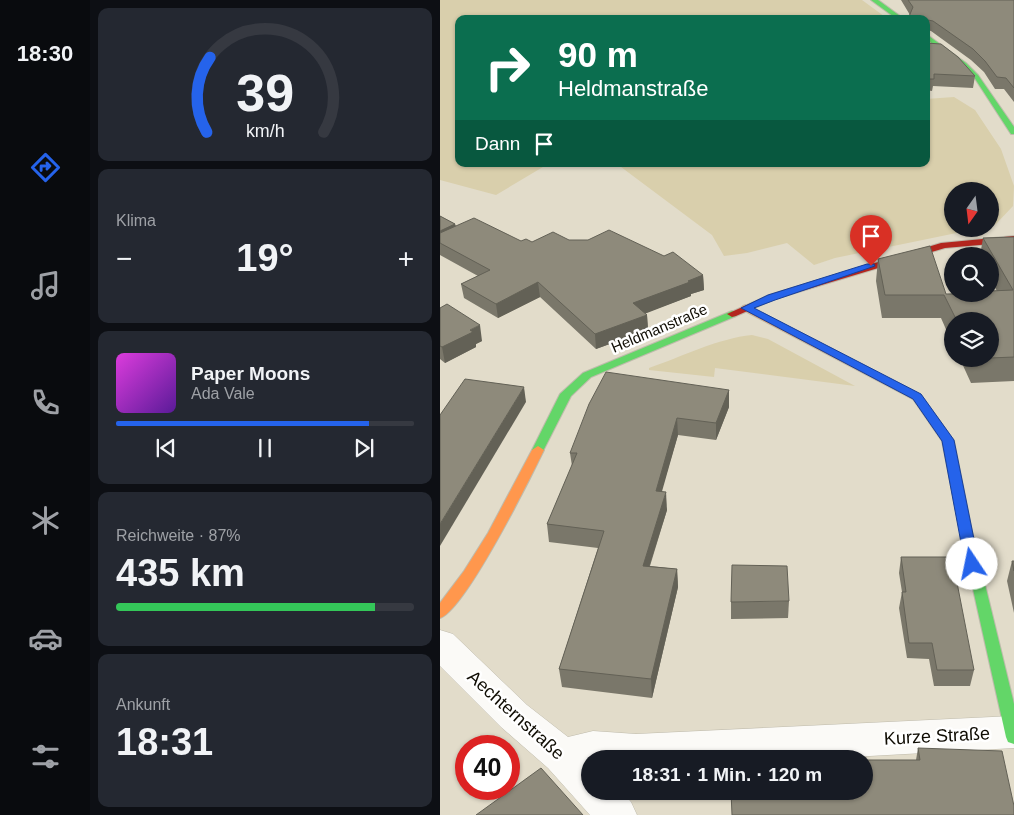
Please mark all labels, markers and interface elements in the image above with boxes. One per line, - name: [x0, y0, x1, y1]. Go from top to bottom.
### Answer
- icon: right: [475, 35, 540, 100]
- text: 90 m: [558, 35, 638, 74]
- text: 18:30: [17, 41, 73, 66]
- text: 39: [236, 64, 294, 122]
- text: Heldmanstraße: [558, 76, 708, 101]
- text: km/h: [246, 121, 284, 141]
- icon: arrive: [530, 130, 558, 158]
- text: Dann: [475, 133, 520, 154]
- icon: directions: [28, 150, 63, 185]
- north arrow: [944, 182, 999, 238]
- map controls: [944, 182, 999, 367]
- text: Klima: [116, 212, 156, 229]
- pin: [850, 215, 892, 266]
- icon: arrive: [857, 222, 885, 250]
- text: 19°: [236, 237, 294, 279]
- text: −: [116, 243, 132, 274]
- text: +: [398, 243, 414, 274]
- button: search: [944, 247, 999, 302]
- icon: music: [28, 268, 63, 303]
- street label: Heldmanstraße: [608, 300, 710, 356]
- button: layers: [944, 312, 999, 367]
- text: Paper Moons: [191, 363, 310, 384]
- icon: phone: [28, 385, 63, 420]
- text: Ada Vale: [191, 385, 255, 402]
- icon: previous: [152, 434, 180, 462]
- icon: pause: [251, 434, 279, 462]
- icon: next: [350, 434, 378, 462]
- icon: climate: [28, 503, 63, 538]
- text: Reichweite · 87%: [116, 527, 241, 544]
- position arrow: [945, 537, 997, 589]
- text: 435 km: [116, 552, 245, 594]
- icon: car: [28, 621, 63, 656]
- street label: Aechternstraße: [464, 666, 568, 764]
- text: Ankunft: [116, 696, 170, 713]
- text: 18:31: [116, 721, 213, 763]
- street label: Kurze Straße: [884, 723, 990, 749]
- speed limit sign: 40: [455, 735, 520, 800]
- icon: filters: [28, 739, 63, 774]
- text: 18:31 · 1 Min. · 120 m: [632, 764, 822, 785]

